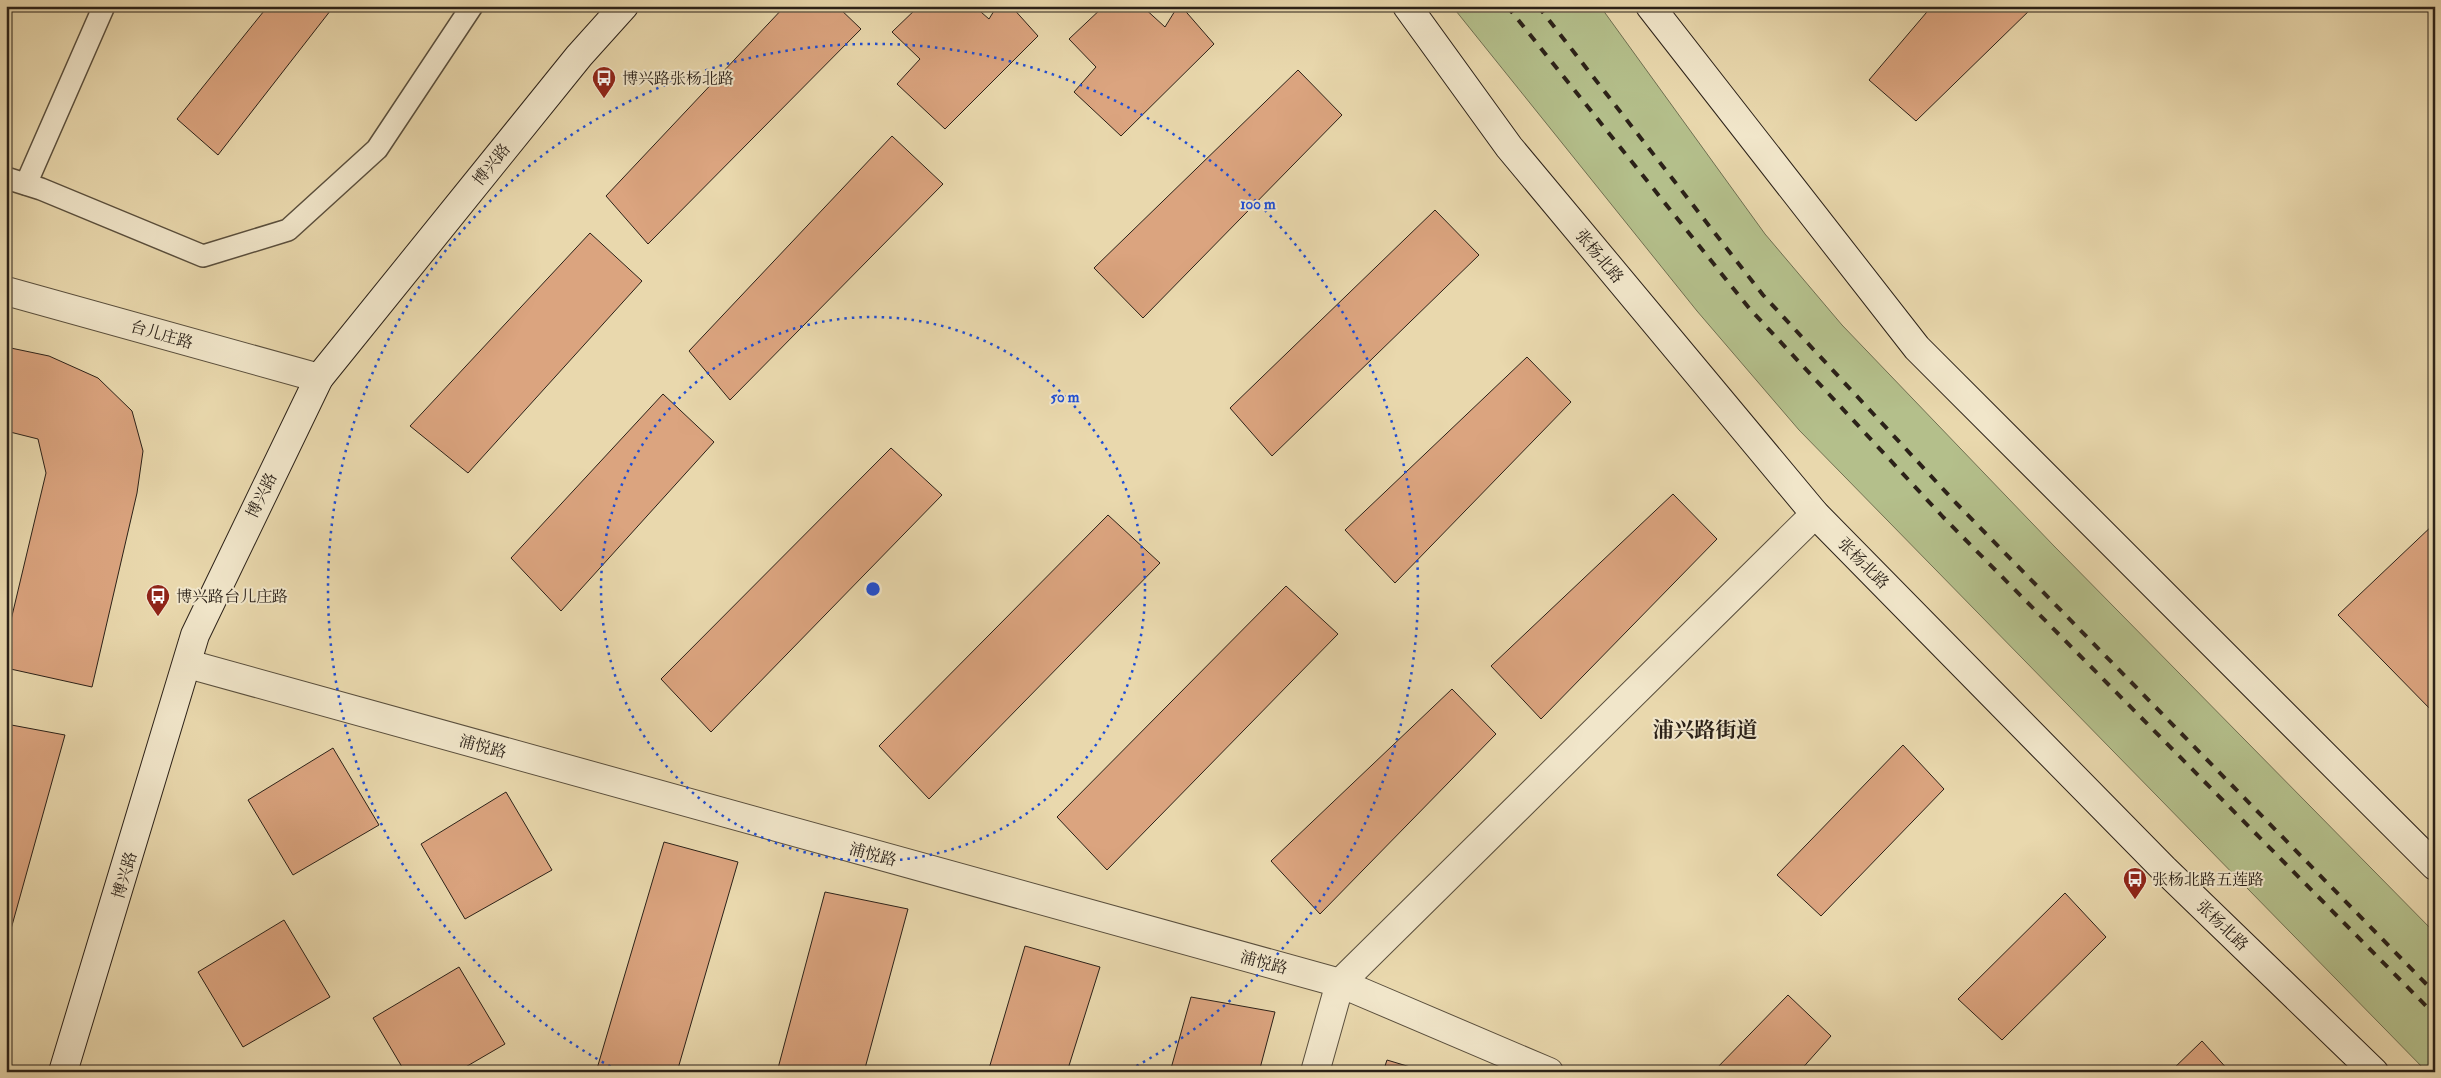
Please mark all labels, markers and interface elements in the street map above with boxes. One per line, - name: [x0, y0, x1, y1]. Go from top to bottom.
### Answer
- bus stop icon: 博兴路张杨北路: [591, 65, 617, 99]
- place label: 博兴路张杨北路: [622, 69, 734, 89]
- street label: 博兴路: [469, 140, 515, 190]
- text: 100 m: [1240, 195, 1276, 214]
- street label: 张杨北路: [1571, 226, 1627, 288]
- street label: 台儿庄路: [128, 317, 195, 353]
- text: 50 m: [1051, 388, 1080, 407]
- street label: 博兴路: [242, 469, 281, 521]
- street label: 张杨北路: [1834, 534, 1893, 593]
- centre of rings: [864, 580, 882, 598]
- bus stop icon: 博兴路台儿庄路: [145, 583, 171, 617]
- place label: 博兴路台儿庄路: [176, 587, 288, 607]
- district label: 浦兴路街道: [1653, 717, 1758, 744]
- street label: 浦悦路: [457, 731, 509, 763]
- street label: 浦悦路: [847, 839, 899, 871]
- street label: 博兴路: [108, 849, 142, 901]
- bus stop icon: 张杨北路五莲路: [2122, 866, 2148, 900]
- place label: 张杨北路五莲路: [2152, 870, 2264, 890]
- street label: 张杨北路: [2192, 896, 2252, 955]
- street label: 浦悦路: [1238, 947, 1290, 979]

